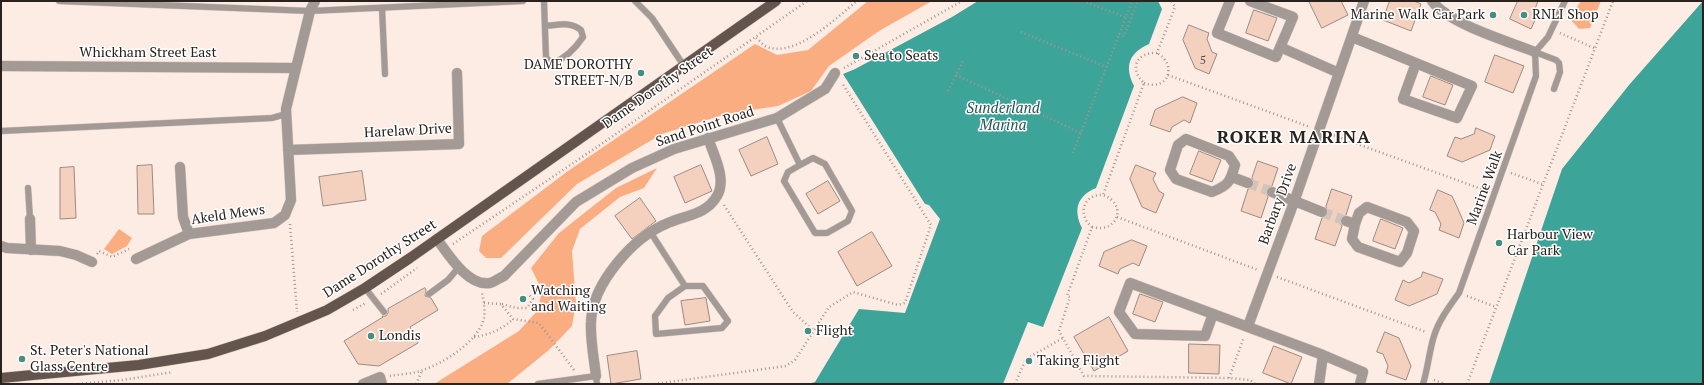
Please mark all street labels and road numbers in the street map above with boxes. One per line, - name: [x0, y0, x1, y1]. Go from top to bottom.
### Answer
- street label: Dame Dorothy Street: [599, 43, 717, 133]
- street label: Whickham Street East: [79, 45, 217, 61]
- street label: Sand Point Road: [654, 103, 756, 151]
- street label: Harelaw Drive: [364, 120, 452, 142]
- street label: Marine Walk: [1464, 148, 1506, 228]
- street label: Barbary Drive: [1256, 161, 1300, 247]
- street label: Akeld Mews: [190, 201, 266, 229]
- street label: Dame Dorothy Street: [320, 216, 440, 302]

